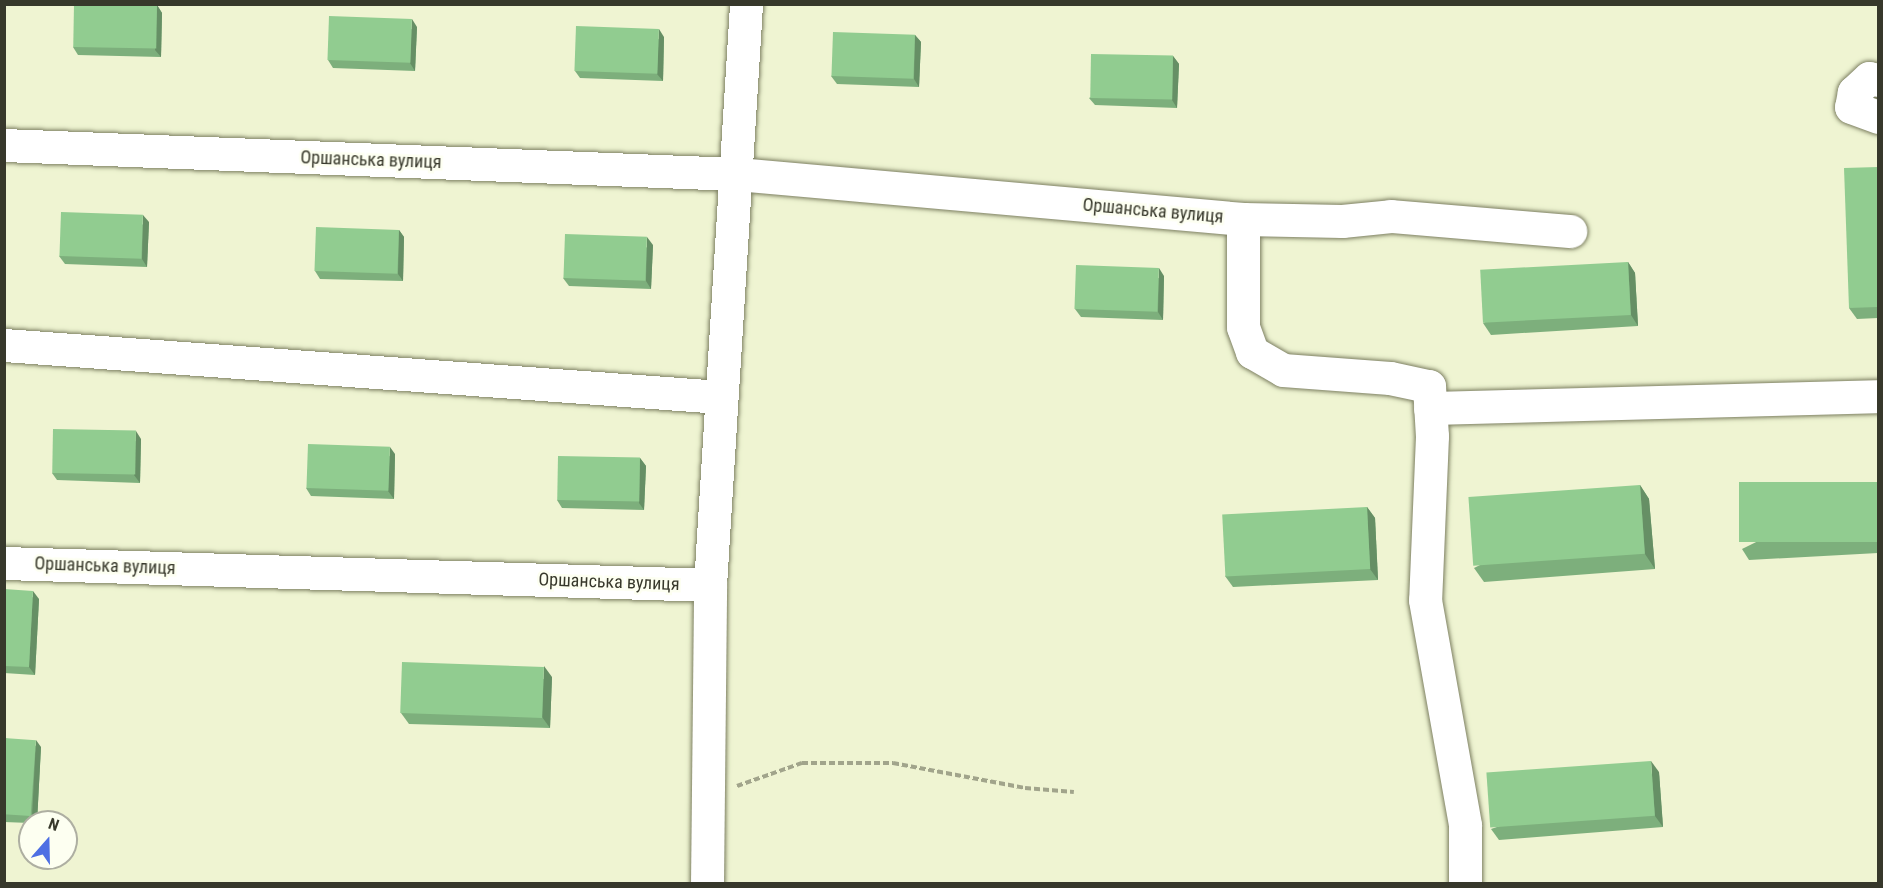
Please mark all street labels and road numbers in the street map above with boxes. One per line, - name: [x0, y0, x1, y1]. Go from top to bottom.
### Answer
- street label: Оршанська вулиця: [300, 147, 442, 173]
- street label: Оршанська вулиця: [1082, 194, 1224, 228]
- street label: Оршанська вулиця: [34, 553, 176, 579]
- street label: Оршанська вулиця: [538, 569, 680, 595]

